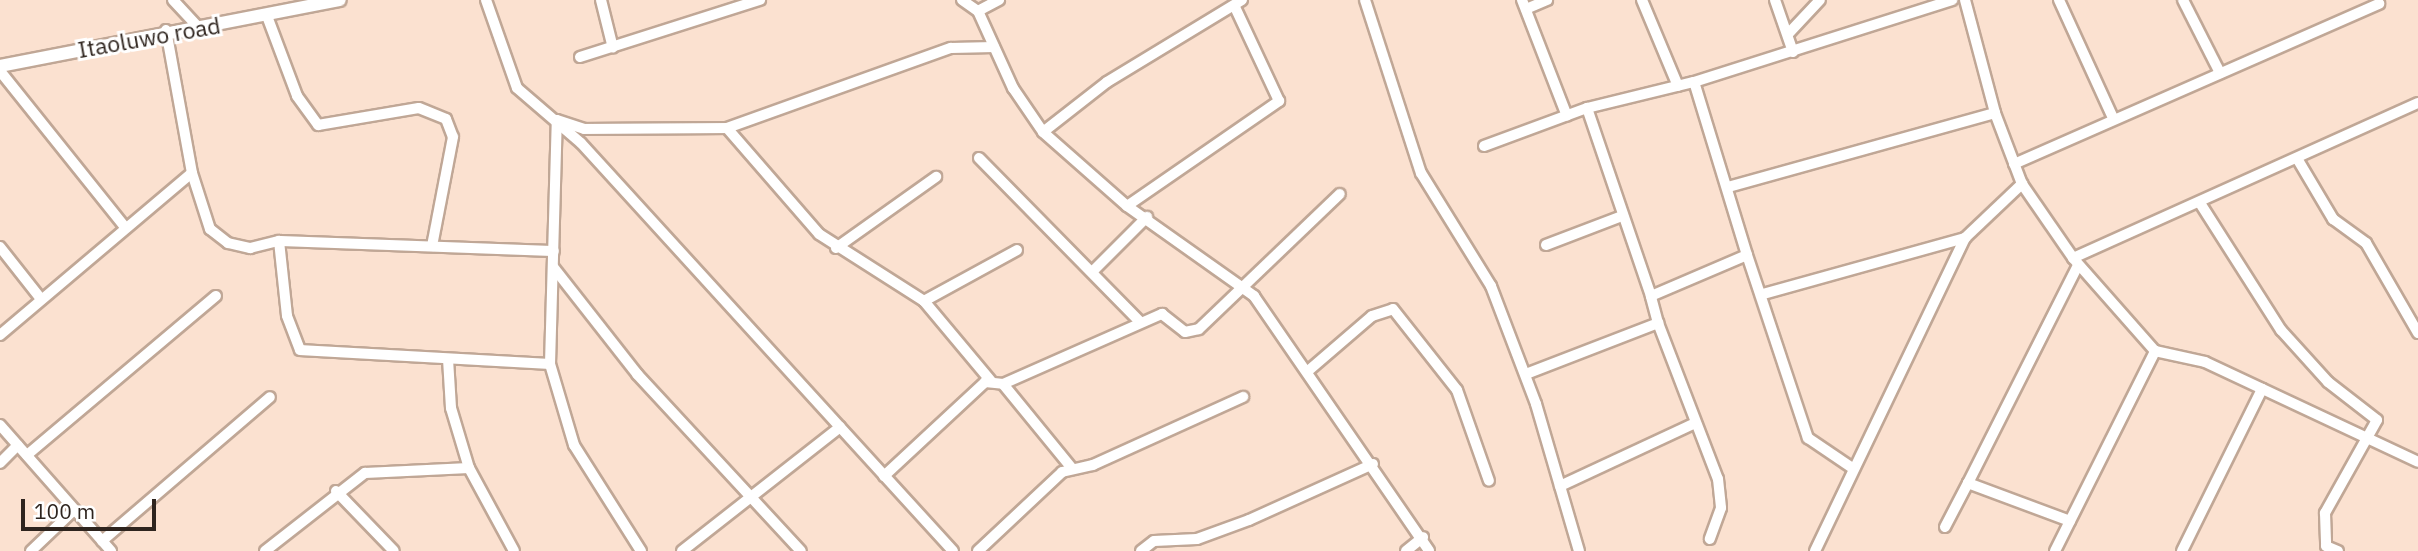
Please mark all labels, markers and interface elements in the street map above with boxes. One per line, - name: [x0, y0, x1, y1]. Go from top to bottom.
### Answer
- street label: Itaoluwo road: [75, 11, 223, 63]
- scale bar: [24, 484, 159, 528]
- text: 100 m: [34, 497, 95, 525]

